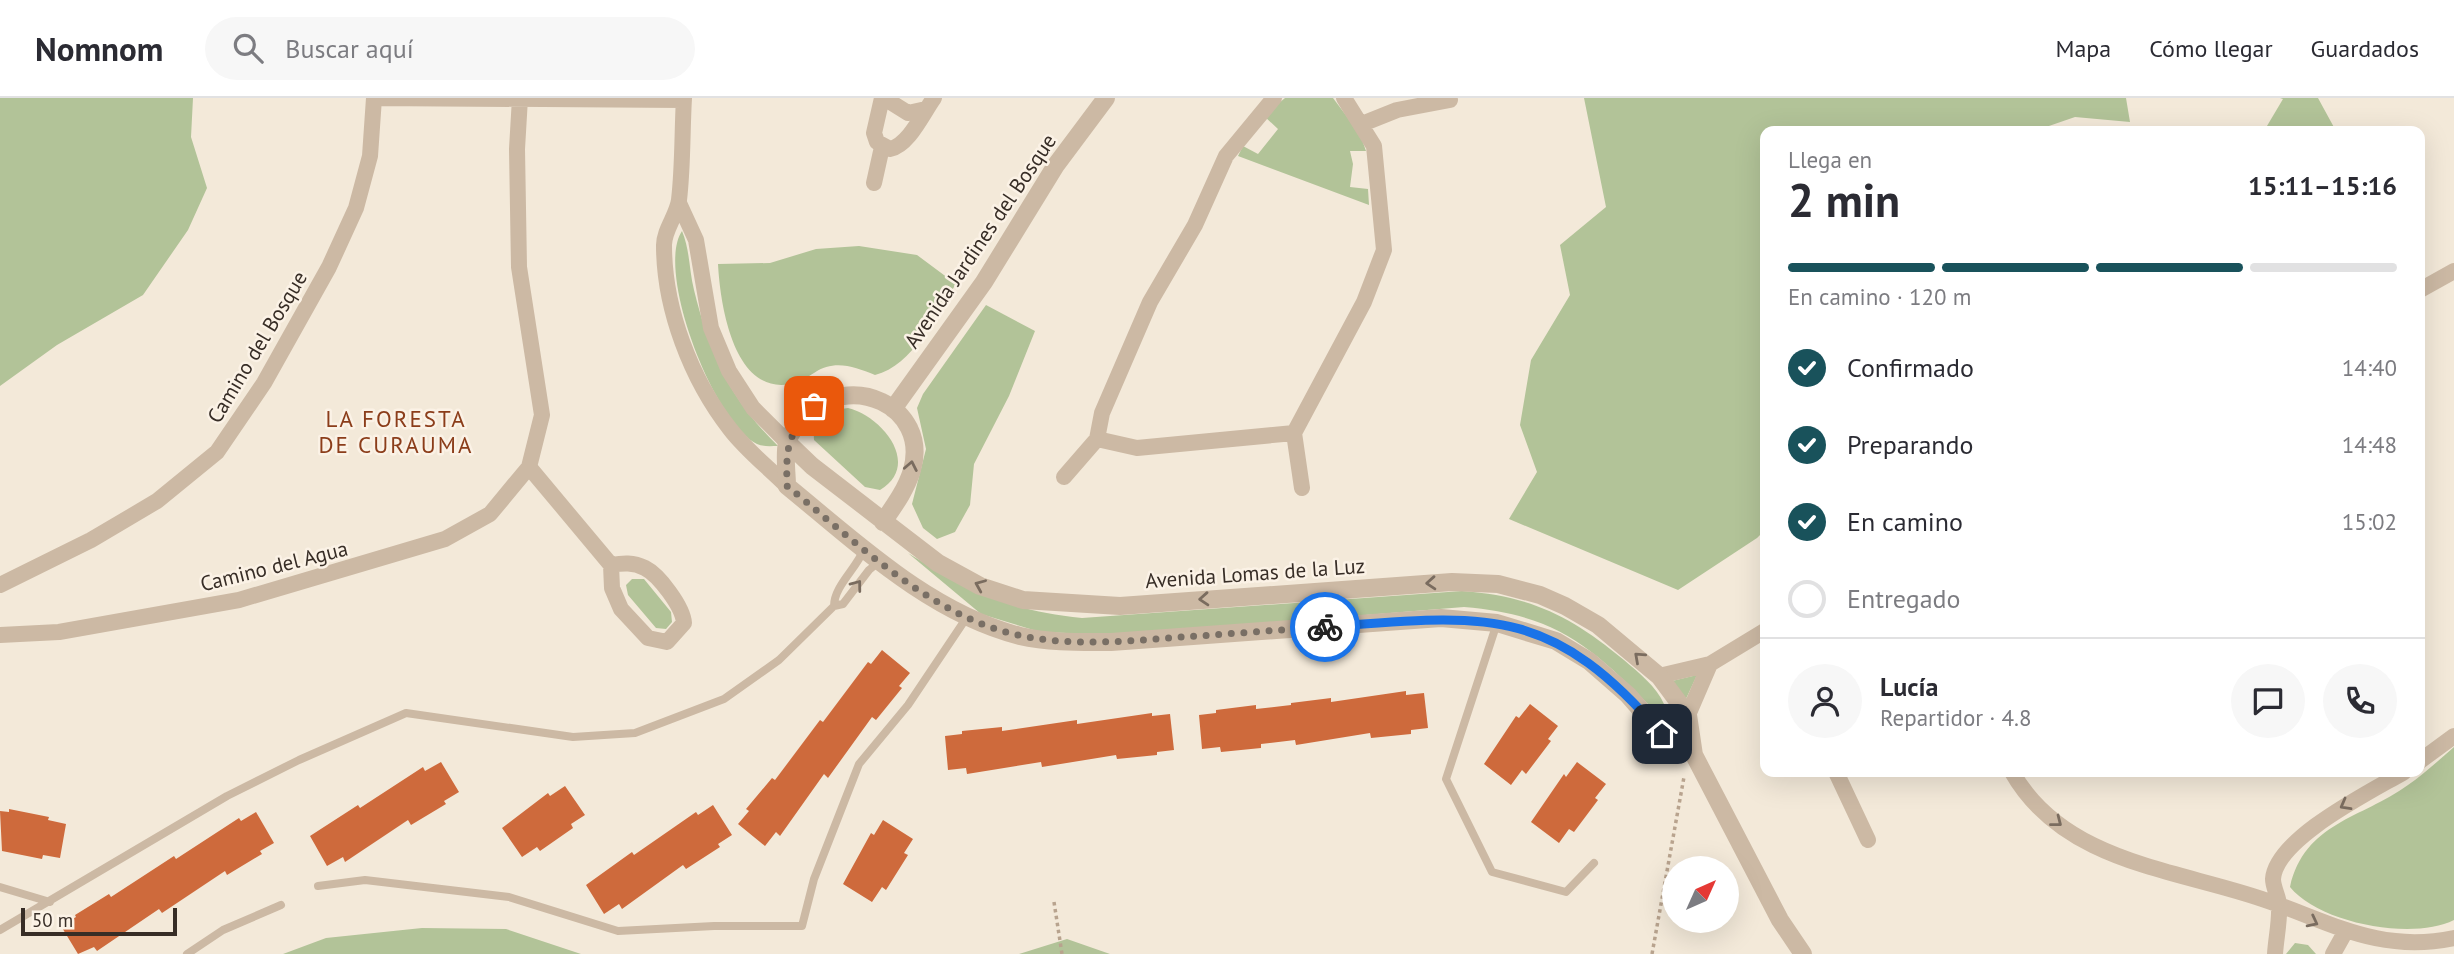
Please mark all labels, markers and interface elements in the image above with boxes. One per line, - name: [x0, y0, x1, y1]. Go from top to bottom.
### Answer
- search box: [205, 17, 695, 80]
- text: Nomnom: [35, 27, 163, 70]
- icon: search: [229, 29, 267, 67]
- text: Buscar aquí: [285, 32, 414, 65]
- text: Mapa: [2055, 33, 2111, 64]
- text: Cómo llegar: [2149, 33, 2273, 64]
- text: Guardados: [2311, 33, 2419, 64]
- street label: Avenida Jardines del Bosque: [898, 129, 1062, 353]
- text: Llega en: [1788, 145, 1872, 174]
- text: 15:11–15:16: [2248, 169, 2397, 202]
- text: 2 min: [1788, 170, 1900, 230]
- street label: Camino del Bosque: [201, 266, 313, 428]
- text: En camino · 120 m: [1788, 282, 1971, 311]
- icon: check: [1788, 349, 1826, 387]
- text: Confirmado: [1847, 351, 1974, 384]
- text: 14:40: [2342, 353, 2397, 382]
- pin: [784, 376, 844, 436]
- icon: bag: [795, 387, 833, 425]
- district label: LA FORESTA DE CURAUMA: [319, 404, 473, 459]
- icon: check: [1788, 426, 1826, 464]
- text: Preparando: [1847, 428, 1974, 461]
- text: 14:48: [2342, 430, 2397, 459]
- one-way arrow: [903, 460, 918, 472]
- icon: check: [1788, 503, 1826, 541]
- text: En camino: [1847, 505, 1963, 538]
- text: 15:02: [2342, 507, 2397, 536]
- street label: Camino del Agua: [197, 535, 351, 597]
- street label: Avenida Lomas de la Luz: [1144, 552, 1366, 594]
- one-way arrow: [1426, 575, 1437, 590]
- one-way arrow: [975, 579, 987, 593]
- one-way arrow: [849, 580, 862, 593]
- text: Entregado: [1847, 582, 1961, 615]
- one-way arrow: [1199, 592, 1210, 607]
- courier: [1290, 592, 1360, 662]
- icon: bike: [1306, 608, 1344, 646]
- one-way arrow: [1634, 653, 1647, 665]
- button: person: [1788, 664, 1862, 738]
- button: chat: [2231, 664, 2305, 738]
- button: phone: [2323, 664, 2397, 738]
- text: Lucía: [1880, 670, 1939, 703]
- text: Repartidor · 4.8: [1880, 703, 2032, 732]
- pin: [1632, 704, 1692, 764]
- icon: home: [1643, 715, 1681, 753]
- one-way arrow: [2340, 797, 2352, 810]
- one-way arrow: [2050, 814, 2062, 827]
- north arrow: [1662, 856, 1740, 933]
- map controls: [1662, 856, 1739, 933]
- scale bar: [21, 905, 177, 937]
- text: 50 m: [32, 908, 73, 932]
- one-way arrow: [2306, 913, 2318, 927]

